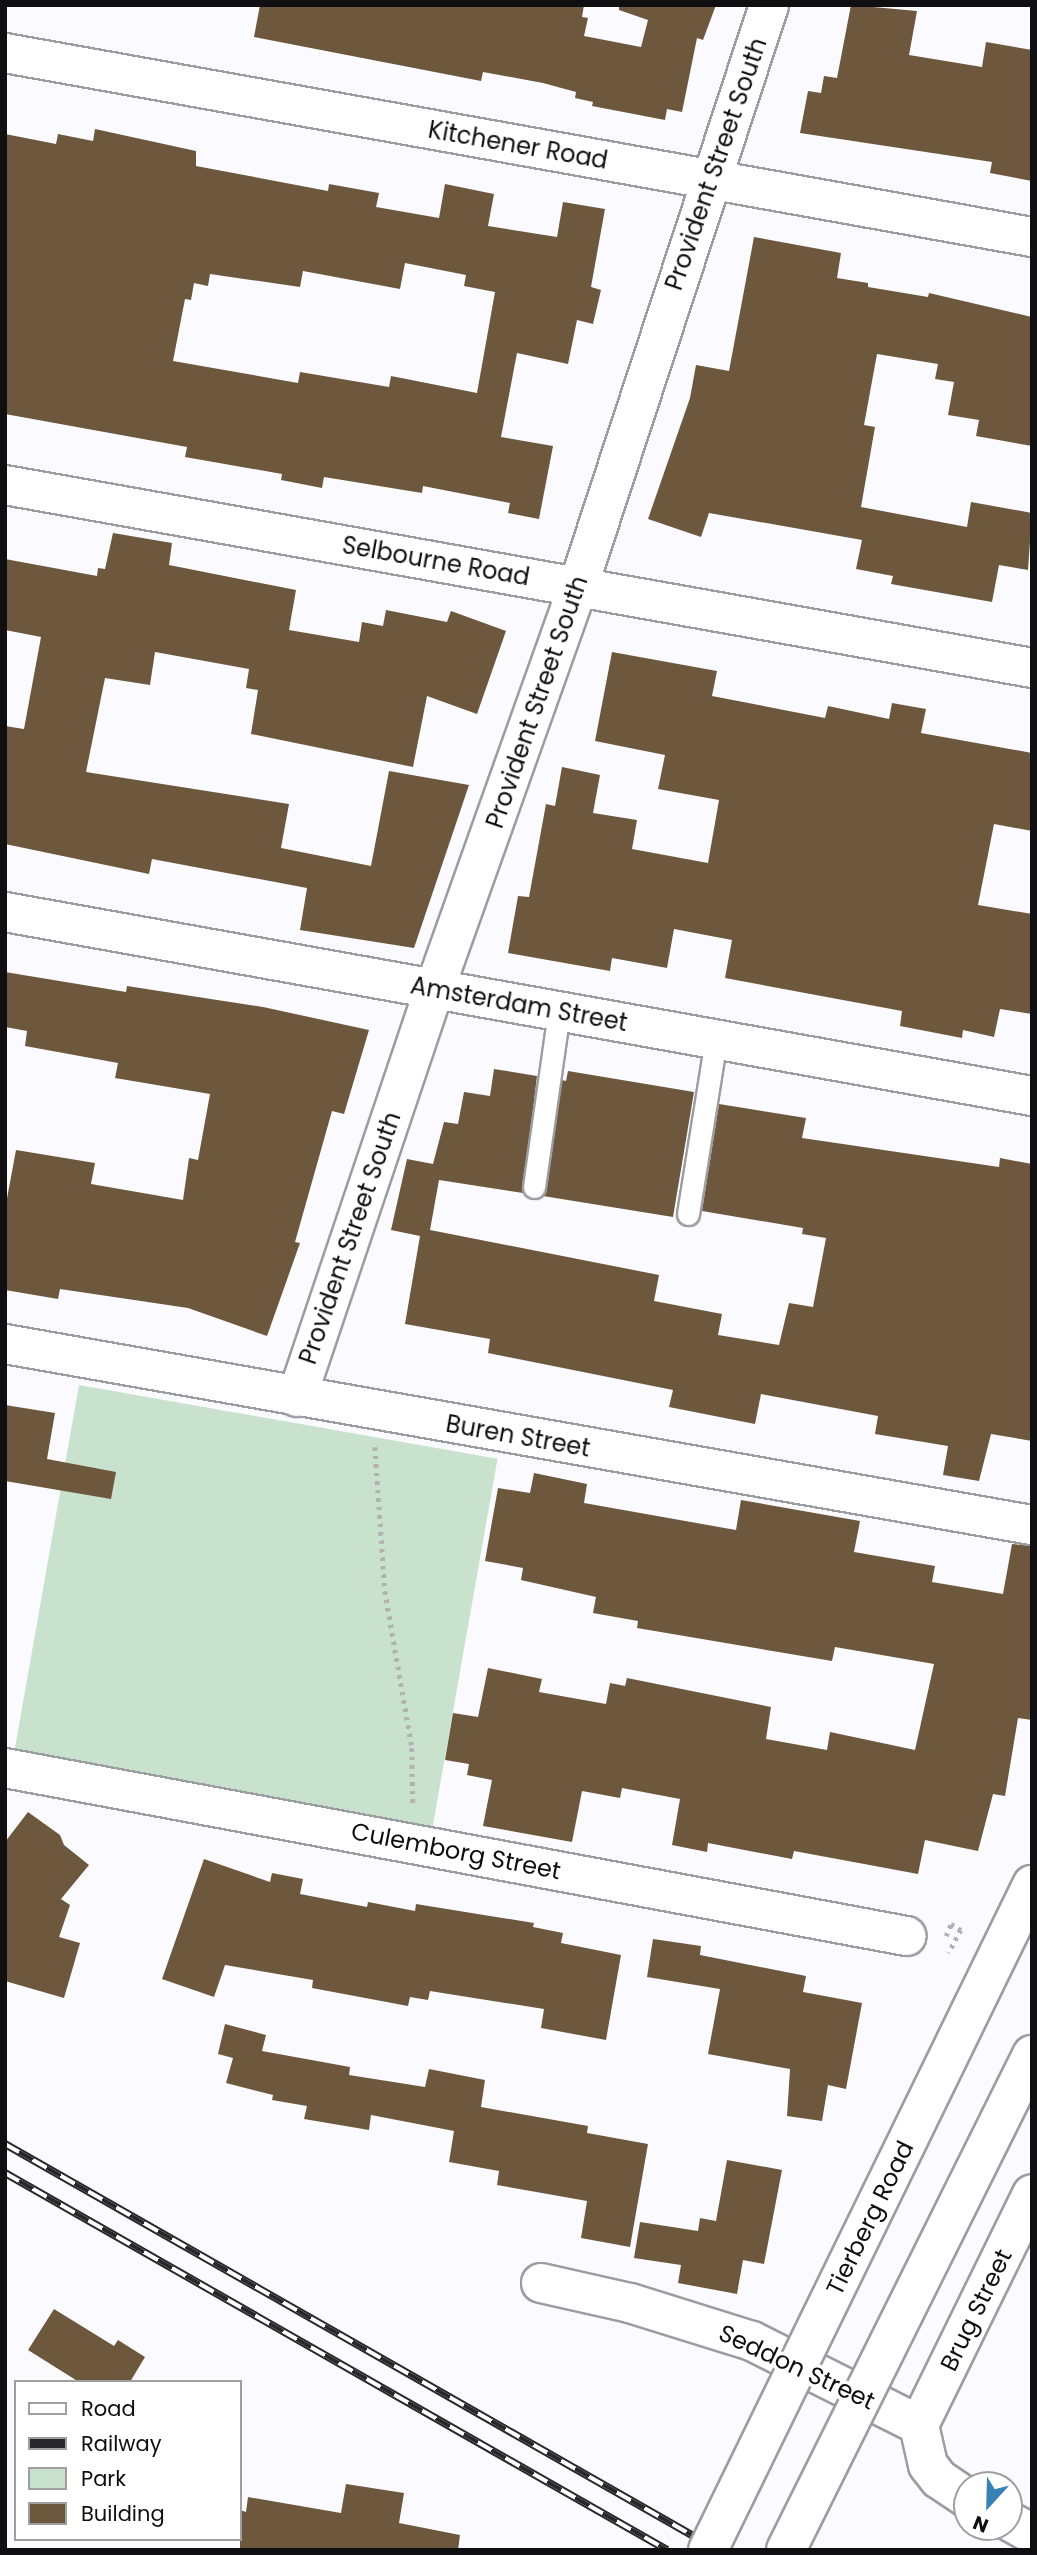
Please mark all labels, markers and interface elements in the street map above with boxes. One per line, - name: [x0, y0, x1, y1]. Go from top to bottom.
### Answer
- street label: Provident Street South: [659, 34, 773, 294]
- street label: Kitchener Road: [426, 115, 610, 175]
- street label: Selbourne Road: [340, 530, 532, 592]
- street label: Provident Street South: [480, 572, 594, 832]
- street label: Amsterdam Street: [408, 971, 630, 1037]
- street label: Provident Street South: [293, 1108, 407, 1368]
- street label: Buren Street: [444, 1409, 592, 1463]
- street label: Culemborg Street: [349, 1817, 563, 1885]
- street label: Tierberg Road: [820, 2136, 920, 2300]
- street label: Brug Street: [934, 2244, 1018, 2376]
- street label: Seddon Street: [714, 2318, 880, 2416]
- legend: [14, 2380, 242, 2541]
- text: Road: [81, 2394, 136, 2423]
- text: Railway: [81, 2429, 162, 2458]
- text: Park: [81, 2464, 126, 2493]
- north arrow: [953, 2471, 1023, 2541]
- text: Building: [81, 2499, 165, 2528]
- text: N: [969, 2509, 992, 2539]

